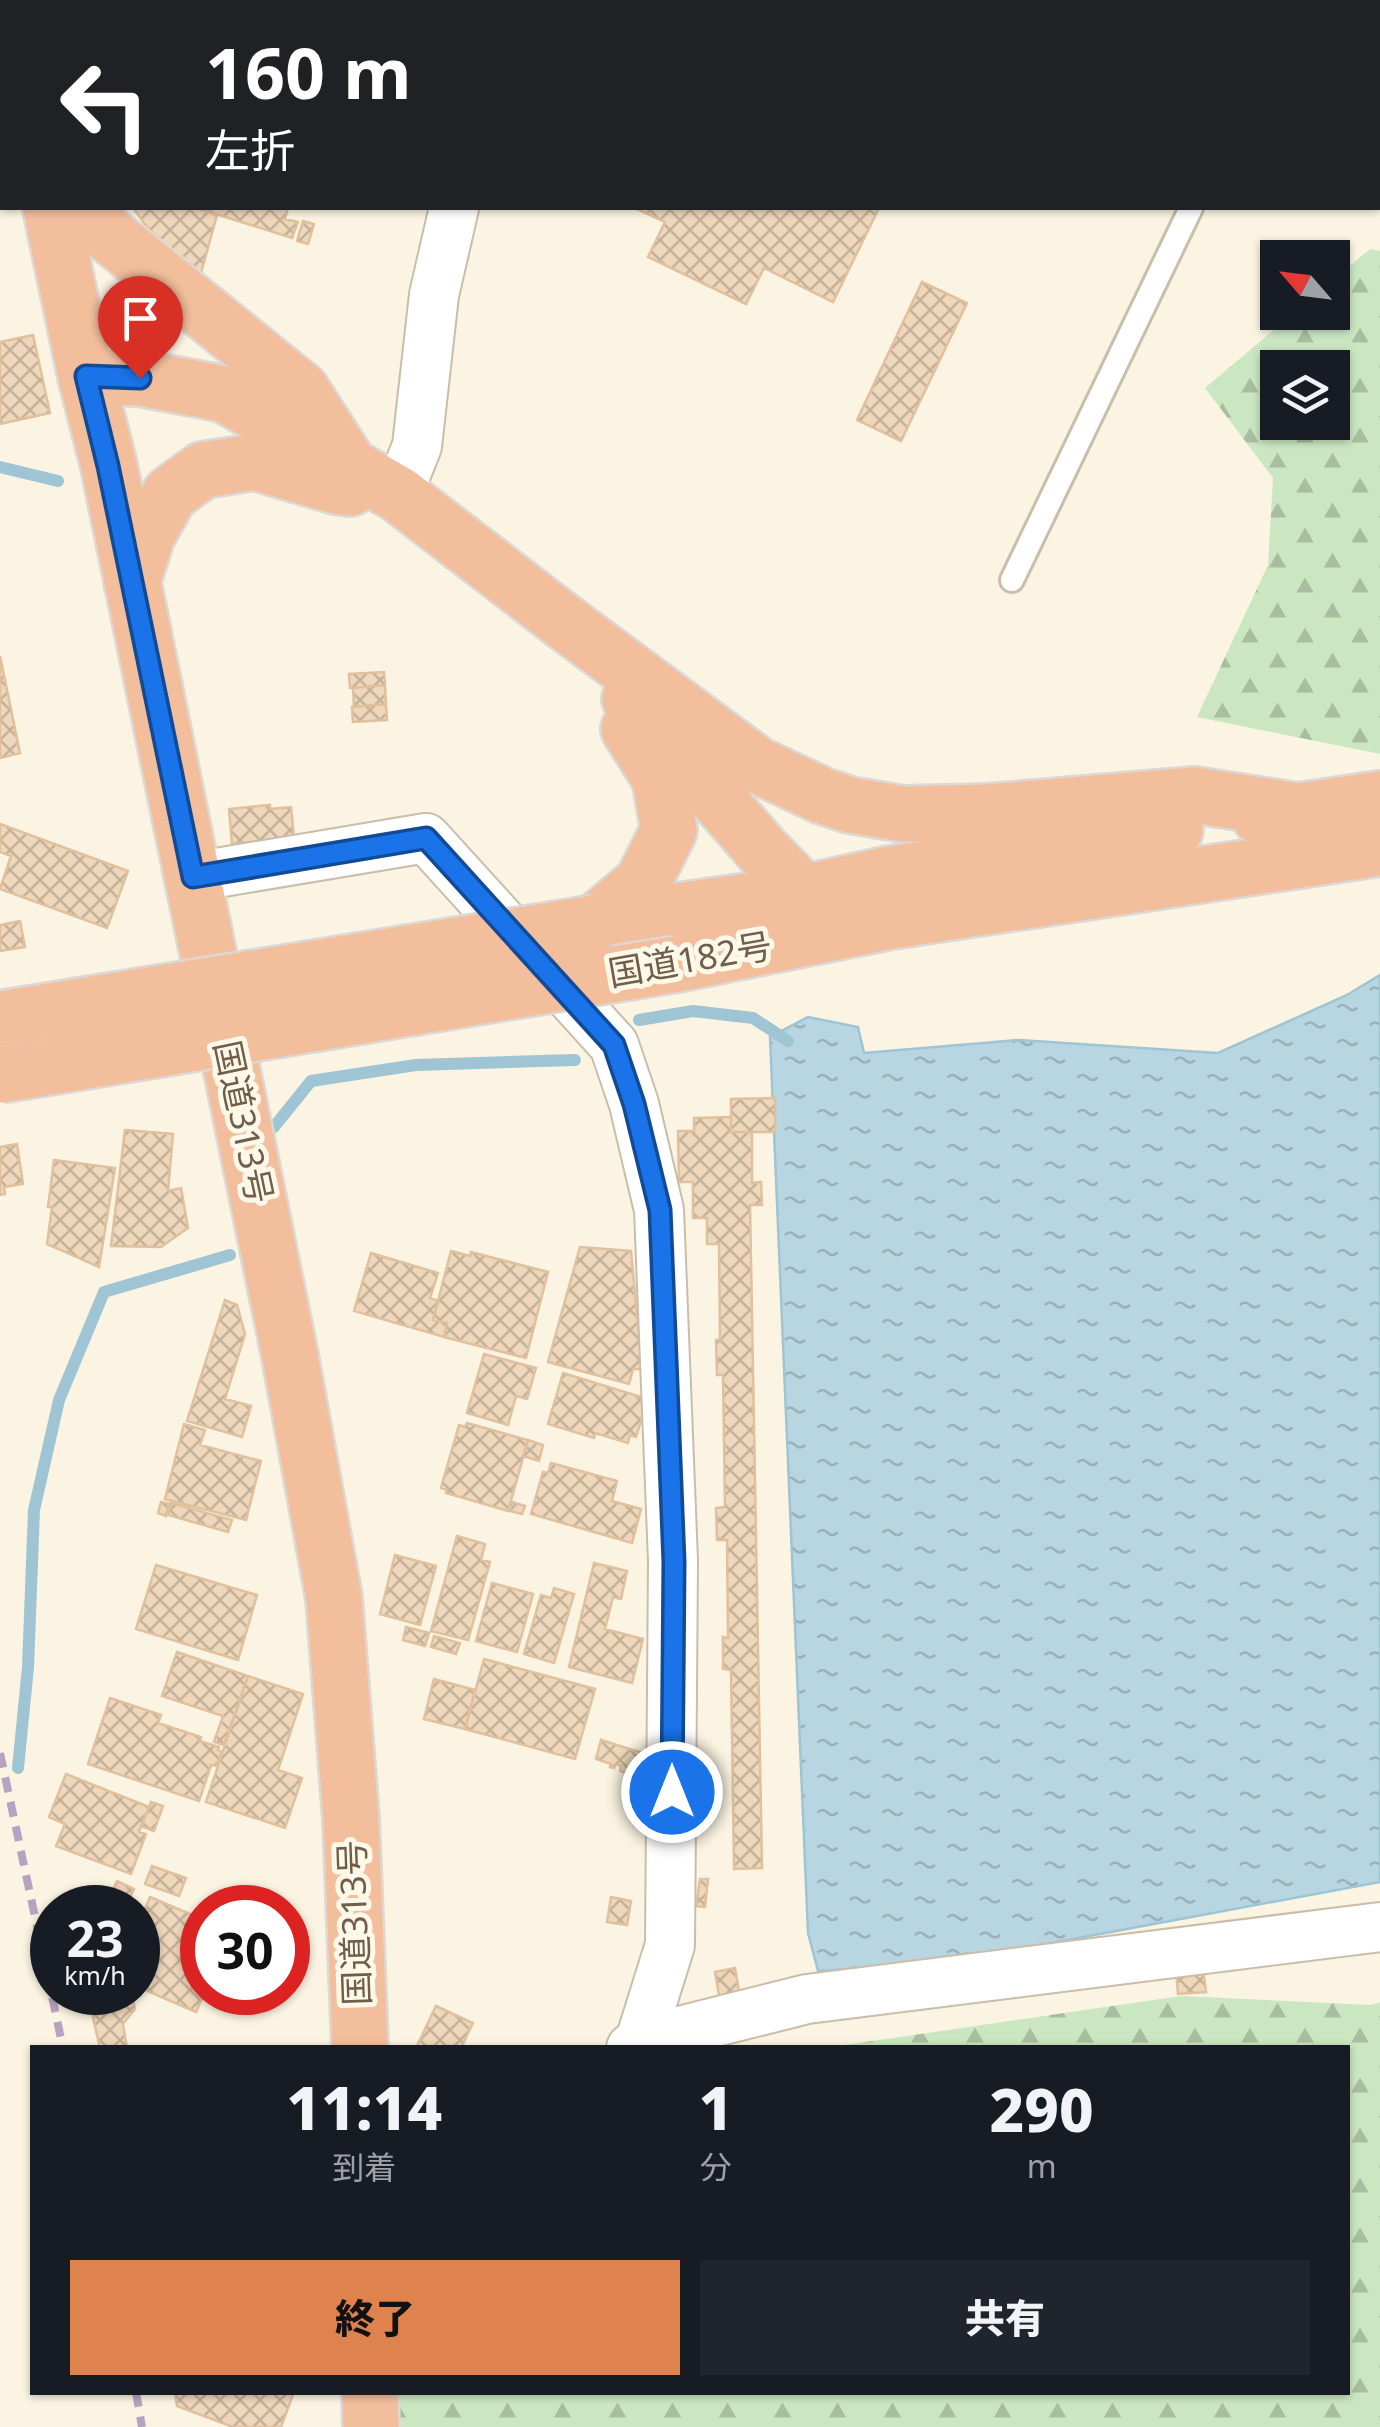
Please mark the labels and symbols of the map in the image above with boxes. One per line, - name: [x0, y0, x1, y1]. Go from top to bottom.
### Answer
- north arrow: [1260, 240, 1350, 330]
- pin: [98, 276, 183, 379]
- street label: 国道182号: [604, 921, 775, 996]
- street label: 国道313号: [204, 1036, 285, 1207]
- position arrow: [620, 1740, 724, 1844]
- street label: 国道313号: [327, 1840, 380, 2006]
- speed limit sign: 30: [180, 1885, 310, 2015]

